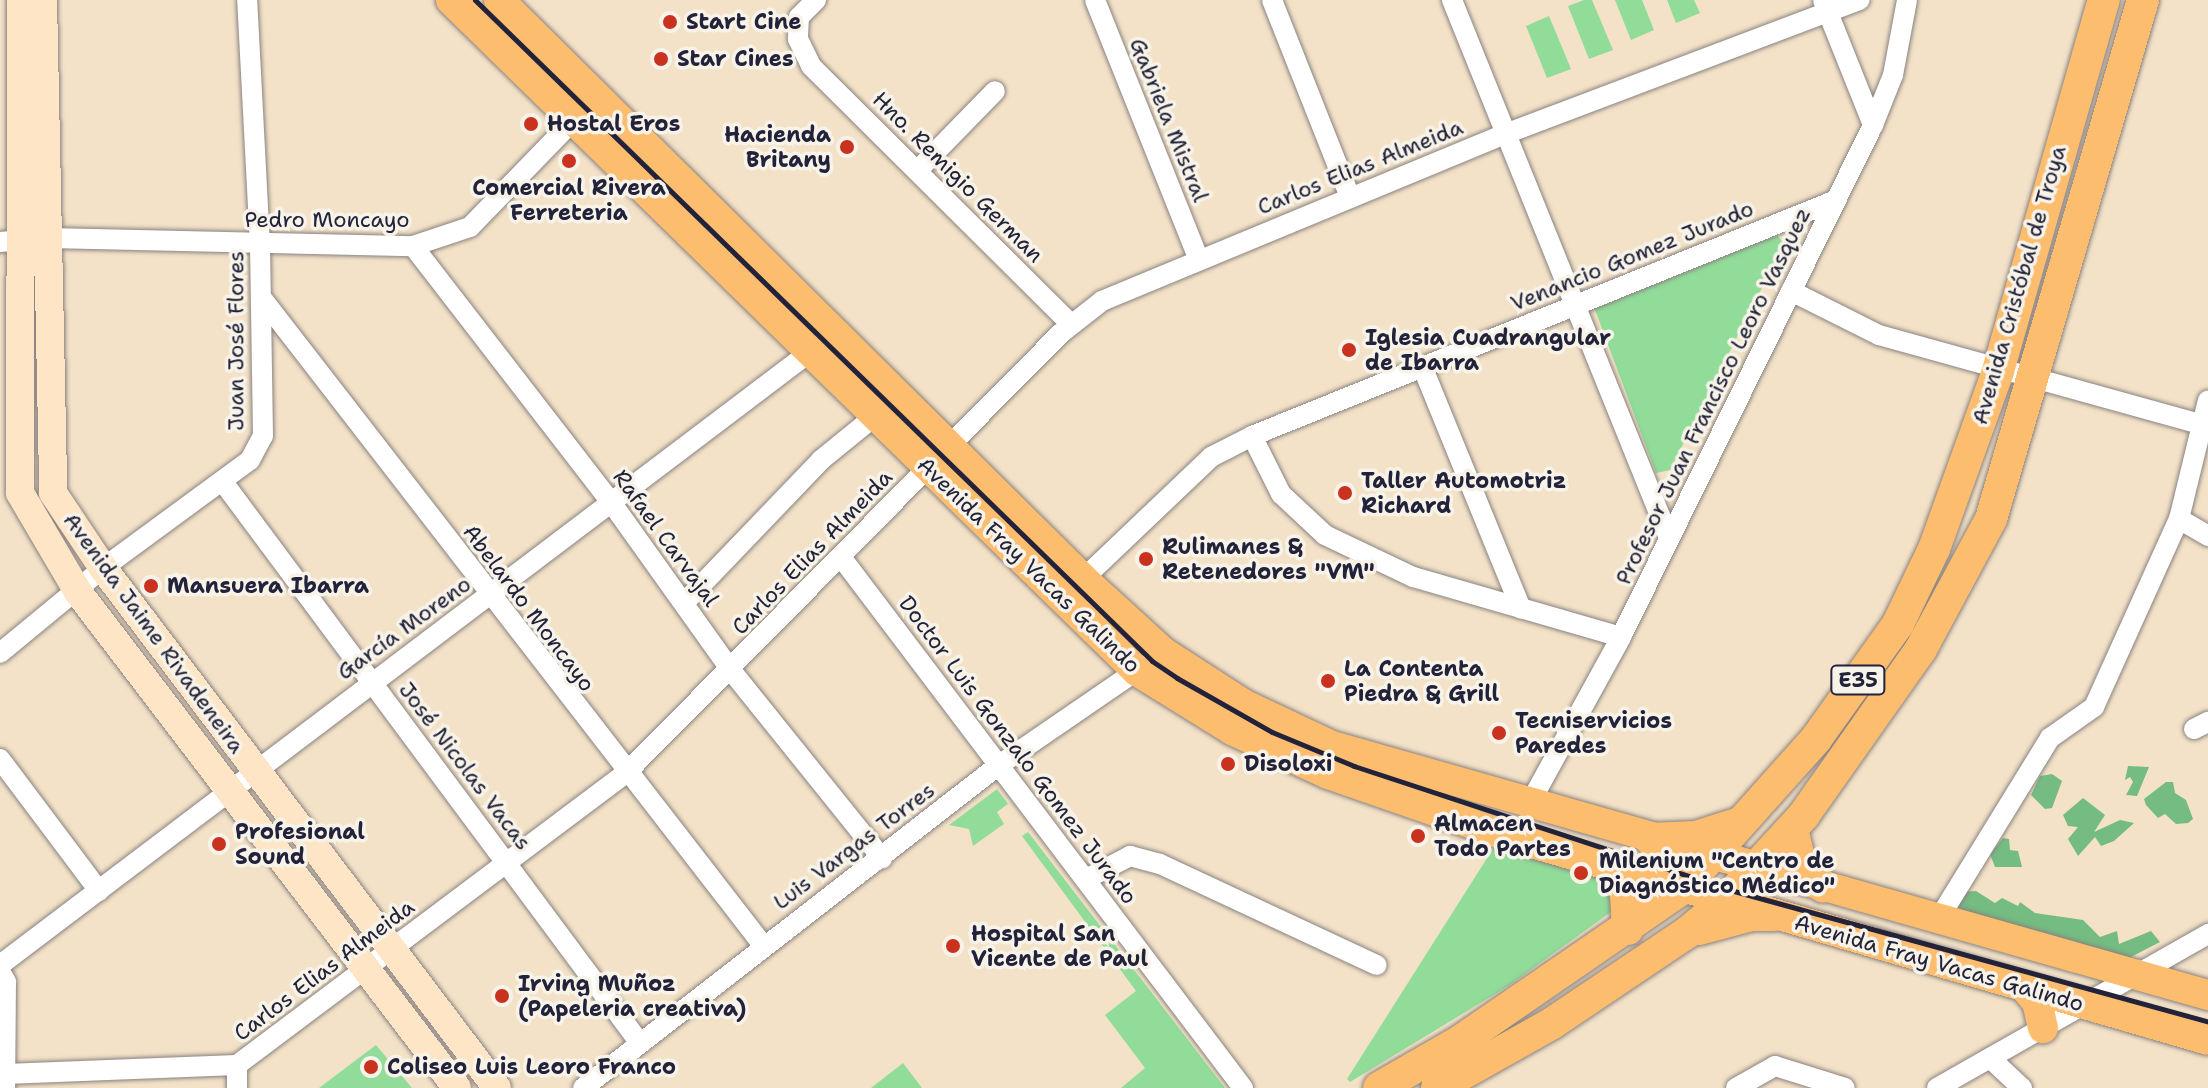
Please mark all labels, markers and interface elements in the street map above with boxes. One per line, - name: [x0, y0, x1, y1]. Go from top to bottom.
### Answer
- place label: Start Cine: [686, 9, 802, 35]
- marker: Start Cine: [661, 13, 679, 31]
- street label: Gabriela Mistral: [1124, 34, 1214, 206]
- place label: Star Cines: [677, 46, 794, 72]
- marker: Star Cines: [652, 50, 670, 68]
- street label: Hno. Remigio German: [867, 86, 1049, 268]
- place label: Hostal Eros: [547, 111, 680, 137]
- street label: Carlos Elias Almeida: [1253, 114, 1467, 220]
- marker: Hostal Eros: [522, 115, 540, 133]
- place label: Hacienda Britany: [724, 121, 831, 172]
- marker: Hacienda Britany: [838, 138, 856, 156]
- street label: Avenida Cristóbal de Troya: [1966, 142, 2072, 428]
- marker: Comercial Rivera Ferreteria: [560, 152, 578, 170]
- place label: Comercial Rivera Ferreteria: [472, 174, 666, 226]
- street label: Venancio Gomez Jurado: [1507, 195, 1757, 317]
- street label: Profesor Juan Francisco Leoro Vasquez: [1610, 203, 1816, 589]
- street label: Pedro Moncayo: [244, 207, 410, 233]
- street label: Juan José Flores: [223, 251, 249, 431]
- place label: Iglesia Cuadrangular de Ibarra: [1365, 324, 1611, 376]
- marker: Iglesia Cuadrangular de Ibarra: [1340, 341, 1358, 359]
- street label: Avenida Fray Vacas Galindo: [912, 451, 1146, 679]
- street label: Rafael Carvajal: [607, 464, 725, 612]
- street label: Carlos Elias Almeida: [726, 464, 898, 640]
- place label: Taller Automotriz Richard: [1361, 467, 1566, 518]
- marker: Taller Automotriz Richard: [1336, 484, 1354, 502]
- street label: Avenida Jaime Rivadeneira: [58, 508, 250, 758]
- street label: Abelardo Moncayo: [458, 519, 600, 697]
- place label: Rulimanes & Retenedores "VM": [1162, 533, 1375, 584]
- marker: Rulimanes & Retenedores "VM": [1137, 550, 1155, 568]
- street label: García Moreno: [332, 571, 476, 685]
- place label: Mansuera Ibarra: [167, 573, 369, 599]
- marker: Mansuera Ibarra: [142, 577, 160, 595]
- street label: Doctor Luis Gonzalo Gomez Jurado: [893, 591, 1143, 909]
- place label: La Contenta Piedra & Grill: [1344, 655, 1499, 706]
- road number: E35: [1830, 664, 1886, 696]
- marker: La Contenta Piedra & Grill: [1319, 672, 1337, 690]
- street label: José Nicolas Vacas: [393, 677, 537, 855]
- place label: Tecniservicios Paredes: [1515, 707, 1672, 758]
- marker: Tecniservicios Paredes: [1490, 724, 1508, 742]
- place label: Disoloxi: [1244, 751, 1333, 777]
- marker: Disoloxi: [1219, 755, 1237, 773]
- street label: Luis Vargas Torres: [768, 777, 940, 915]
- place label: Almacen Todo Partes: [1434, 810, 1571, 862]
- place label: Profesional Sound: [235, 818, 365, 870]
- marker: Almacen Todo Partes: [1409, 827, 1427, 845]
- marker: Profesional Sound: [210, 835, 228, 853]
- place label: Milenium "Centro de Diagnóstico Médico": [1599, 847, 1835, 898]
- marker: Milenium "Centro de Diagnóstico Médico": [1570, 862, 1592, 884]
- street label: Carlos Elias Almeida: [229, 894, 419, 1046]
- street label: Avenida Fray Vacas Galindo: [1791, 909, 2087, 1017]
- place label: Hospital San Vicente de Paul: [971, 920, 1148, 972]
- marker: Hospital San Vicente de Paul: [942, 935, 964, 957]
- place label: Irving Muñoz (Papeleria creativa): [518, 970, 746, 1022]
- marker: Irving Muñoz (Papeleria creativa): [493, 987, 511, 1005]
- place label: Coliseo Luis Leoro Franco: [387, 1054, 676, 1080]
- marker: Coliseo Luis Leoro Franco: [362, 1058, 380, 1076]

